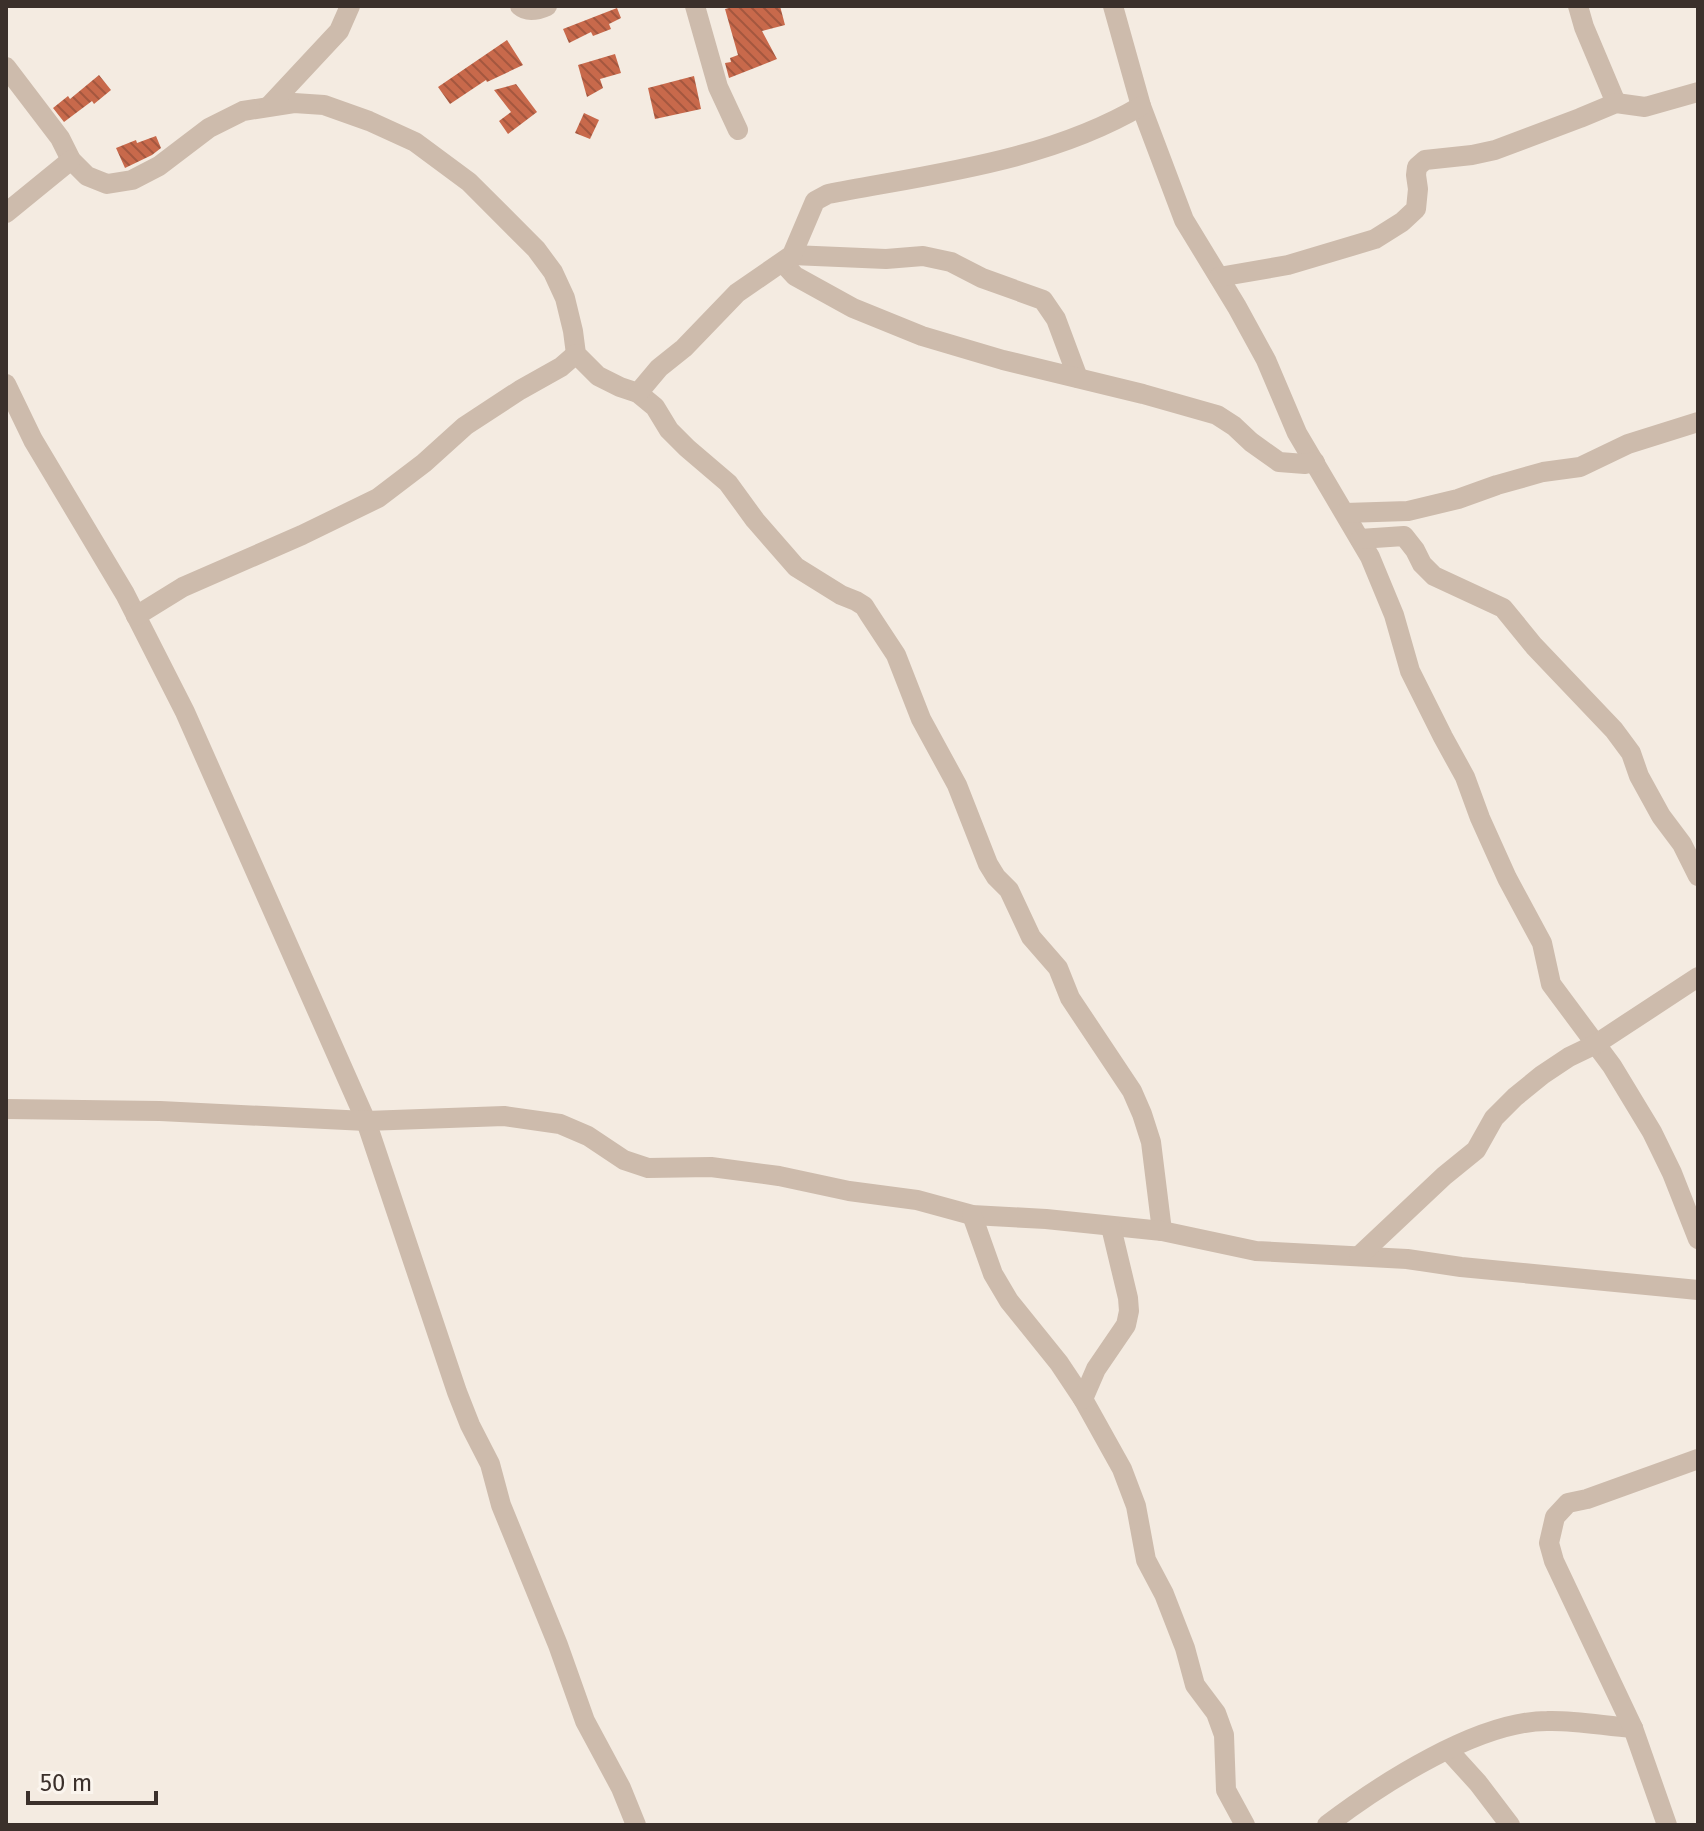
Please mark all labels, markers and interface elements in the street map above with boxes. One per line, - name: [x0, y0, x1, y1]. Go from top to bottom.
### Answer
- scale bar: [28, 1755, 156, 1805]
- text: 50 m: [40, 1769, 92, 1797]

